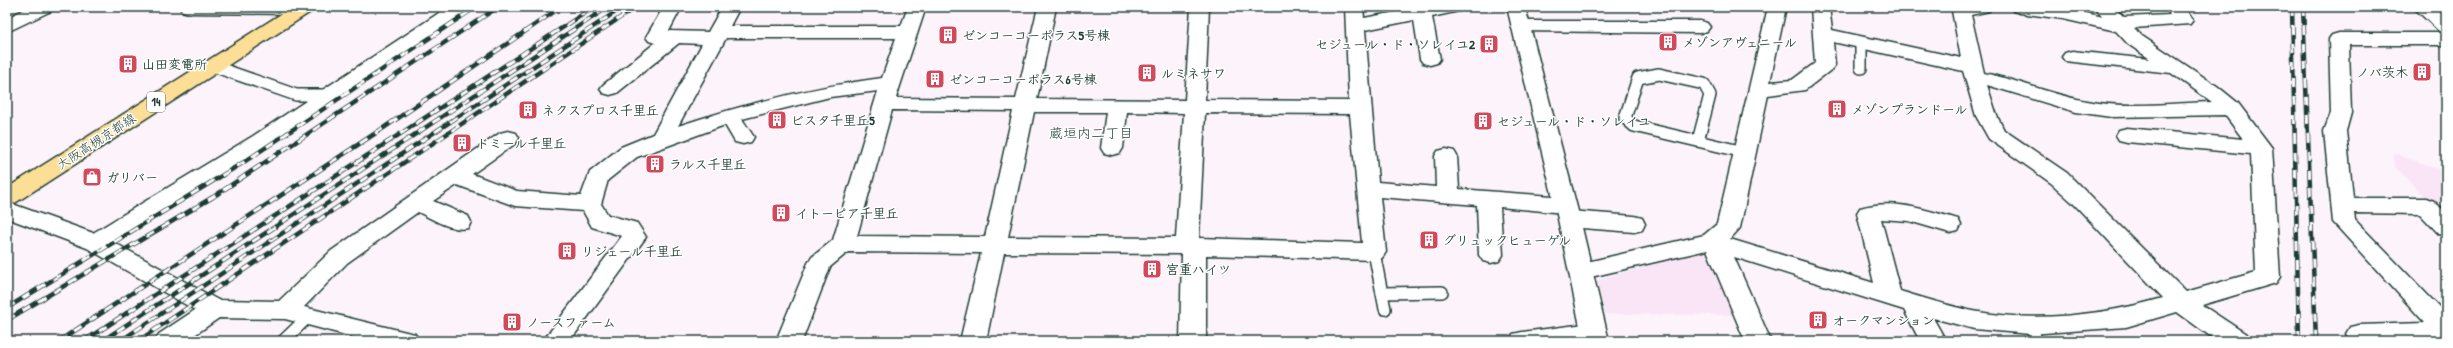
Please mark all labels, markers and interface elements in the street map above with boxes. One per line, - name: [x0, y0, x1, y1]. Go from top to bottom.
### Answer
- building icon: ゼンコーコーポラス5号棟: [937, 24, 959, 46]
- place label: ゼンコーコーポラス5号棟: [962, 26, 1110, 44]
- building icon: メゾンアヴェニール: [1657, 31, 1679, 53]
- building icon: セジュール・ド・ソレイユ2: [1478, 33, 1500, 55]
- place label: メゾンアヴェニール: [1682, 33, 1797, 51]
- place label: セジュール・ド・ソレイユ2: [1315, 35, 1476, 53]
- building icon: 山田変電所: [117, 53, 139, 75]
- place label: 山田変電所: [142, 55, 207, 73]
- building icon: ノバ茨木: [2411, 61, 2433, 83]
- building icon: ルミネサワ: [1136, 62, 1158, 84]
- place label: ノバ茨木: [2356, 63, 2408, 81]
- place label: ルミネサワ: [1161, 64, 1226, 82]
- building icon: ゼンコーコーポラス6号棟: [924, 68, 946, 90]
- place label: ゼンコーコーポラス6号棟: [949, 70, 1097, 88]
- road number: 14: [147, 92, 165, 112]
- building icon: メゾンプランドール: [1826, 98, 1848, 120]
- building icon: ネクスプロス千里丘: [517, 99, 539, 121]
- place label: メゾンプランドール: [1851, 100, 1967, 118]
- place label: ネクスプロス千里丘: [542, 101, 659, 119]
- street label: 大阪高槻京都線: [53, 108, 140, 173]
- building icon: ビスタ千里丘5: [766, 109, 788, 131]
- building icon: セジュール・ド・ソレイユ: [1472, 110, 1494, 132]
- place label: ビスタ千里丘5: [791, 111, 875, 129]
- place label: セジュール・ド・ソレイユ: [1497, 112, 1651, 130]
- district label: 蔵垣内二丁目: [1049, 123, 1133, 142]
- building icon: ドミール千里丘: [451, 132, 473, 154]
- place label: ドミール千里丘: [476, 134, 566, 152]
- building icon: ラルス千里丘: [644, 153, 666, 175]
- place label: ラルス千里丘: [669, 155, 746, 173]
- shop icon: ガリバー: [81, 166, 103, 188]
- place label: ガリバー: [106, 168, 158, 186]
- building icon: イトーピア千里丘: [770, 202, 792, 224]
- place label: イトーピア千里丘: [795, 204, 899, 222]
- building icon: グリュックヒューゲル: [1418, 229, 1440, 251]
- place label: グリュックヒューゲル: [1443, 231, 1571, 249]
- building icon: リジェール千里丘: [556, 240, 578, 262]
- place label: リジェール千里丘: [581, 242, 683, 260]
- building icon: 宮重ハイツ: [1141, 258, 1163, 280]
- place label: 宮重ハイツ: [1166, 260, 1231, 278]
- building icon: オークマンション: [1807, 309, 1829, 331]
- building icon: ノースファーム: [501, 311, 523, 333]
- place label: オークマンション: [1832, 311, 1935, 329]
- place label: ノースファーム: [526, 313, 616, 331]

